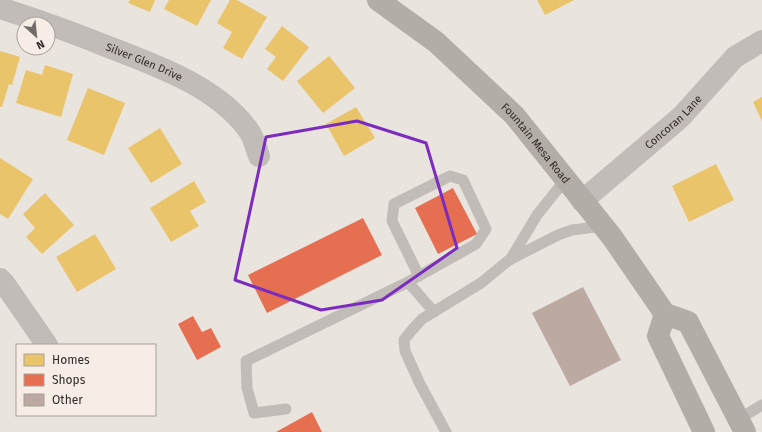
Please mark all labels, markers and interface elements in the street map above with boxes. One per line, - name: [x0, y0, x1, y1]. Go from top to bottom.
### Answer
- north arrow: [16, 16, 56, 56]
- text: N: [34, 37, 47, 52]
- street label: Silver Glen Drive: [104, 40, 185, 84]
- street label: Concoran Lane: [642, 92, 704, 151]
- street label: Fountain Mesa Road: [499, 100, 573, 186]
- legend: [16, 344, 156, 416]
- text: Homes: [52, 353, 90, 367]
- text: Shops: [52, 373, 86, 387]
- text: Other: [52, 393, 83, 407]

